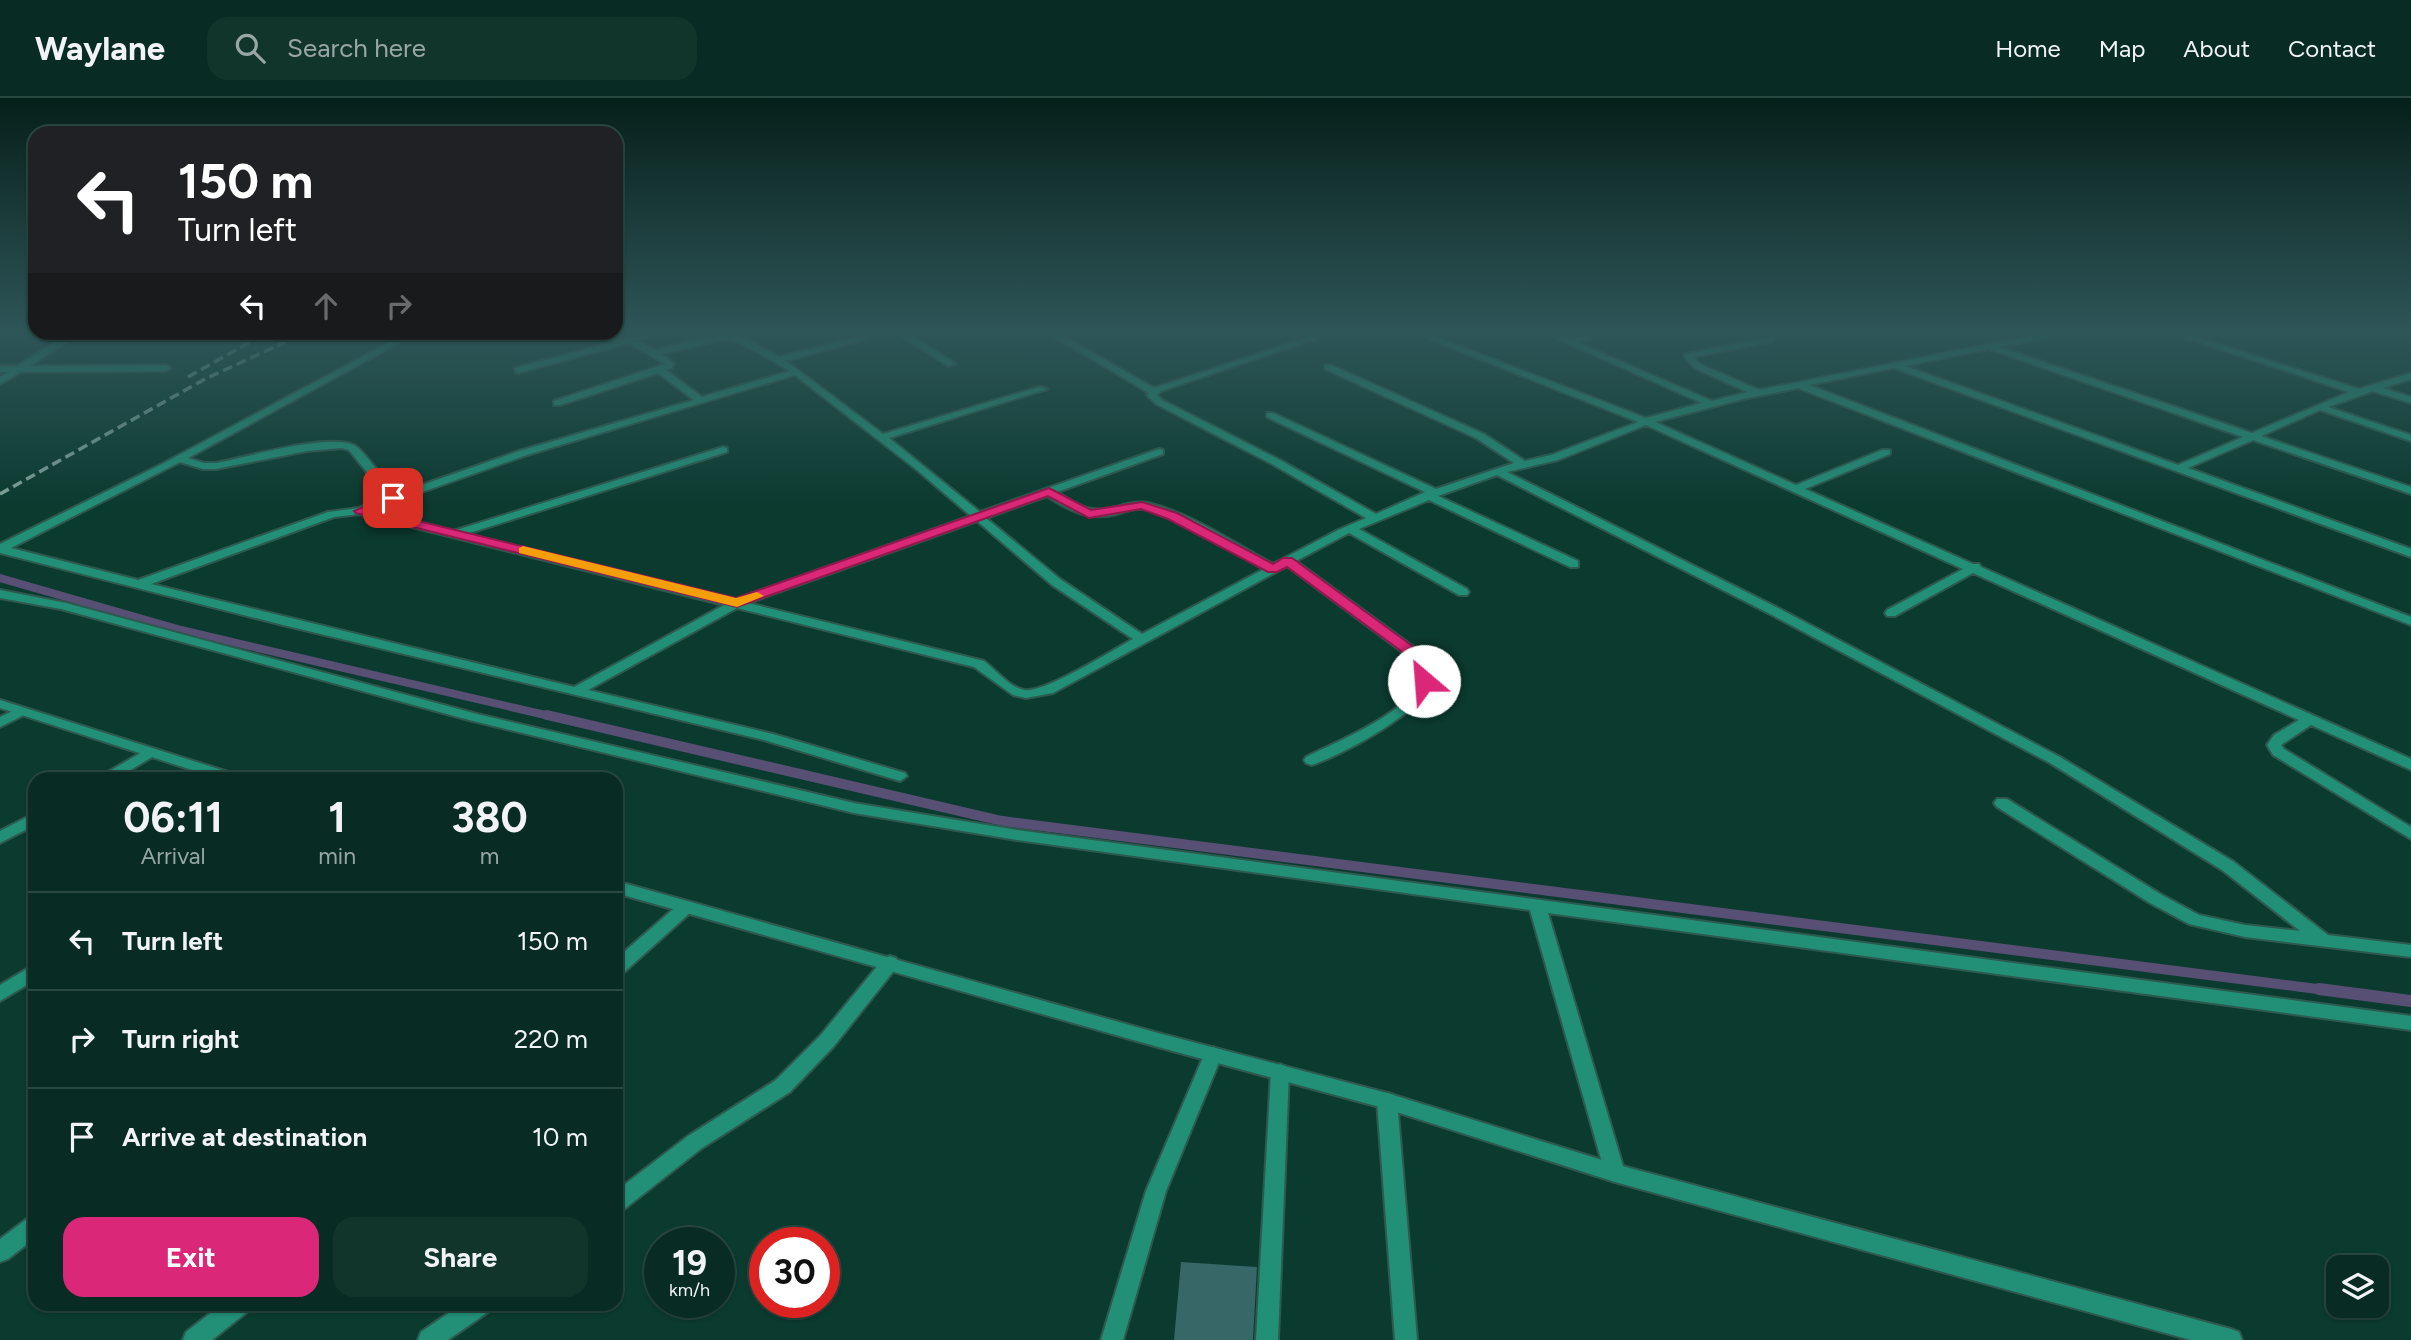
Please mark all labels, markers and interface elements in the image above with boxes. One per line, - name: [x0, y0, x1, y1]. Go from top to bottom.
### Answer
- search box: [207, 17, 697, 80]
- text: Waylane: [35, 29, 165, 68]
- icon: search: [231, 29, 269, 67]
- text: Search here: [287, 32, 426, 64]
- text: Home: [1995, 34, 2061, 63]
- text: Map: [2099, 34, 2145, 63]
- text: About: [2183, 34, 2250, 63]
- text: Contact: [2288, 34, 2376, 63]
- text: 150 m: [178, 151, 313, 210]
- icon: left: [63, 154, 154, 245]
- text: Turn left: [178, 211, 297, 249]
- icon: left: [234, 287, 272, 325]
- icon: ahead: [307, 287, 345, 325]
- icon: right: [380, 287, 418, 325]
- pin: [363, 468, 423, 528]
- icon: arrive: [374, 479, 412, 517]
- position arrow: [1387, 644, 1461, 718]
- text: 06:11: [123, 792, 223, 843]
- text: 1: [328, 792, 346, 843]
- text: 380: [451, 792, 528, 843]
- text: Arrival: [141, 842, 206, 870]
- text: min: [318, 842, 356, 870]
- text: m: [480, 842, 499, 870]
- icon: left: [63, 922, 101, 960]
- text: Turn left: [122, 925, 223, 957]
- text: 150 m: [517, 925, 588, 957]
- icon: right: [63, 1020, 101, 1058]
- text: Turn right: [122, 1023, 239, 1055]
- text: 220 m: [514, 1023, 588, 1055]
- icon: arrive: [63, 1118, 101, 1156]
- text: Arrive at destination: [122, 1121, 367, 1153]
- text: 10 m: [532, 1121, 588, 1153]
- button: Exit: [63, 1217, 319, 1297]
- button: Share: [333, 1217, 588, 1297]
- speed limit sign: 30: [749, 1227, 840, 1318]
- text: 19: [672, 1242, 707, 1284]
- map controls: [2326, 1255, 2389, 1318]
- button: layers: [2326, 1255, 2389, 1318]
- text: km/h: [669, 1279, 710, 1301]

